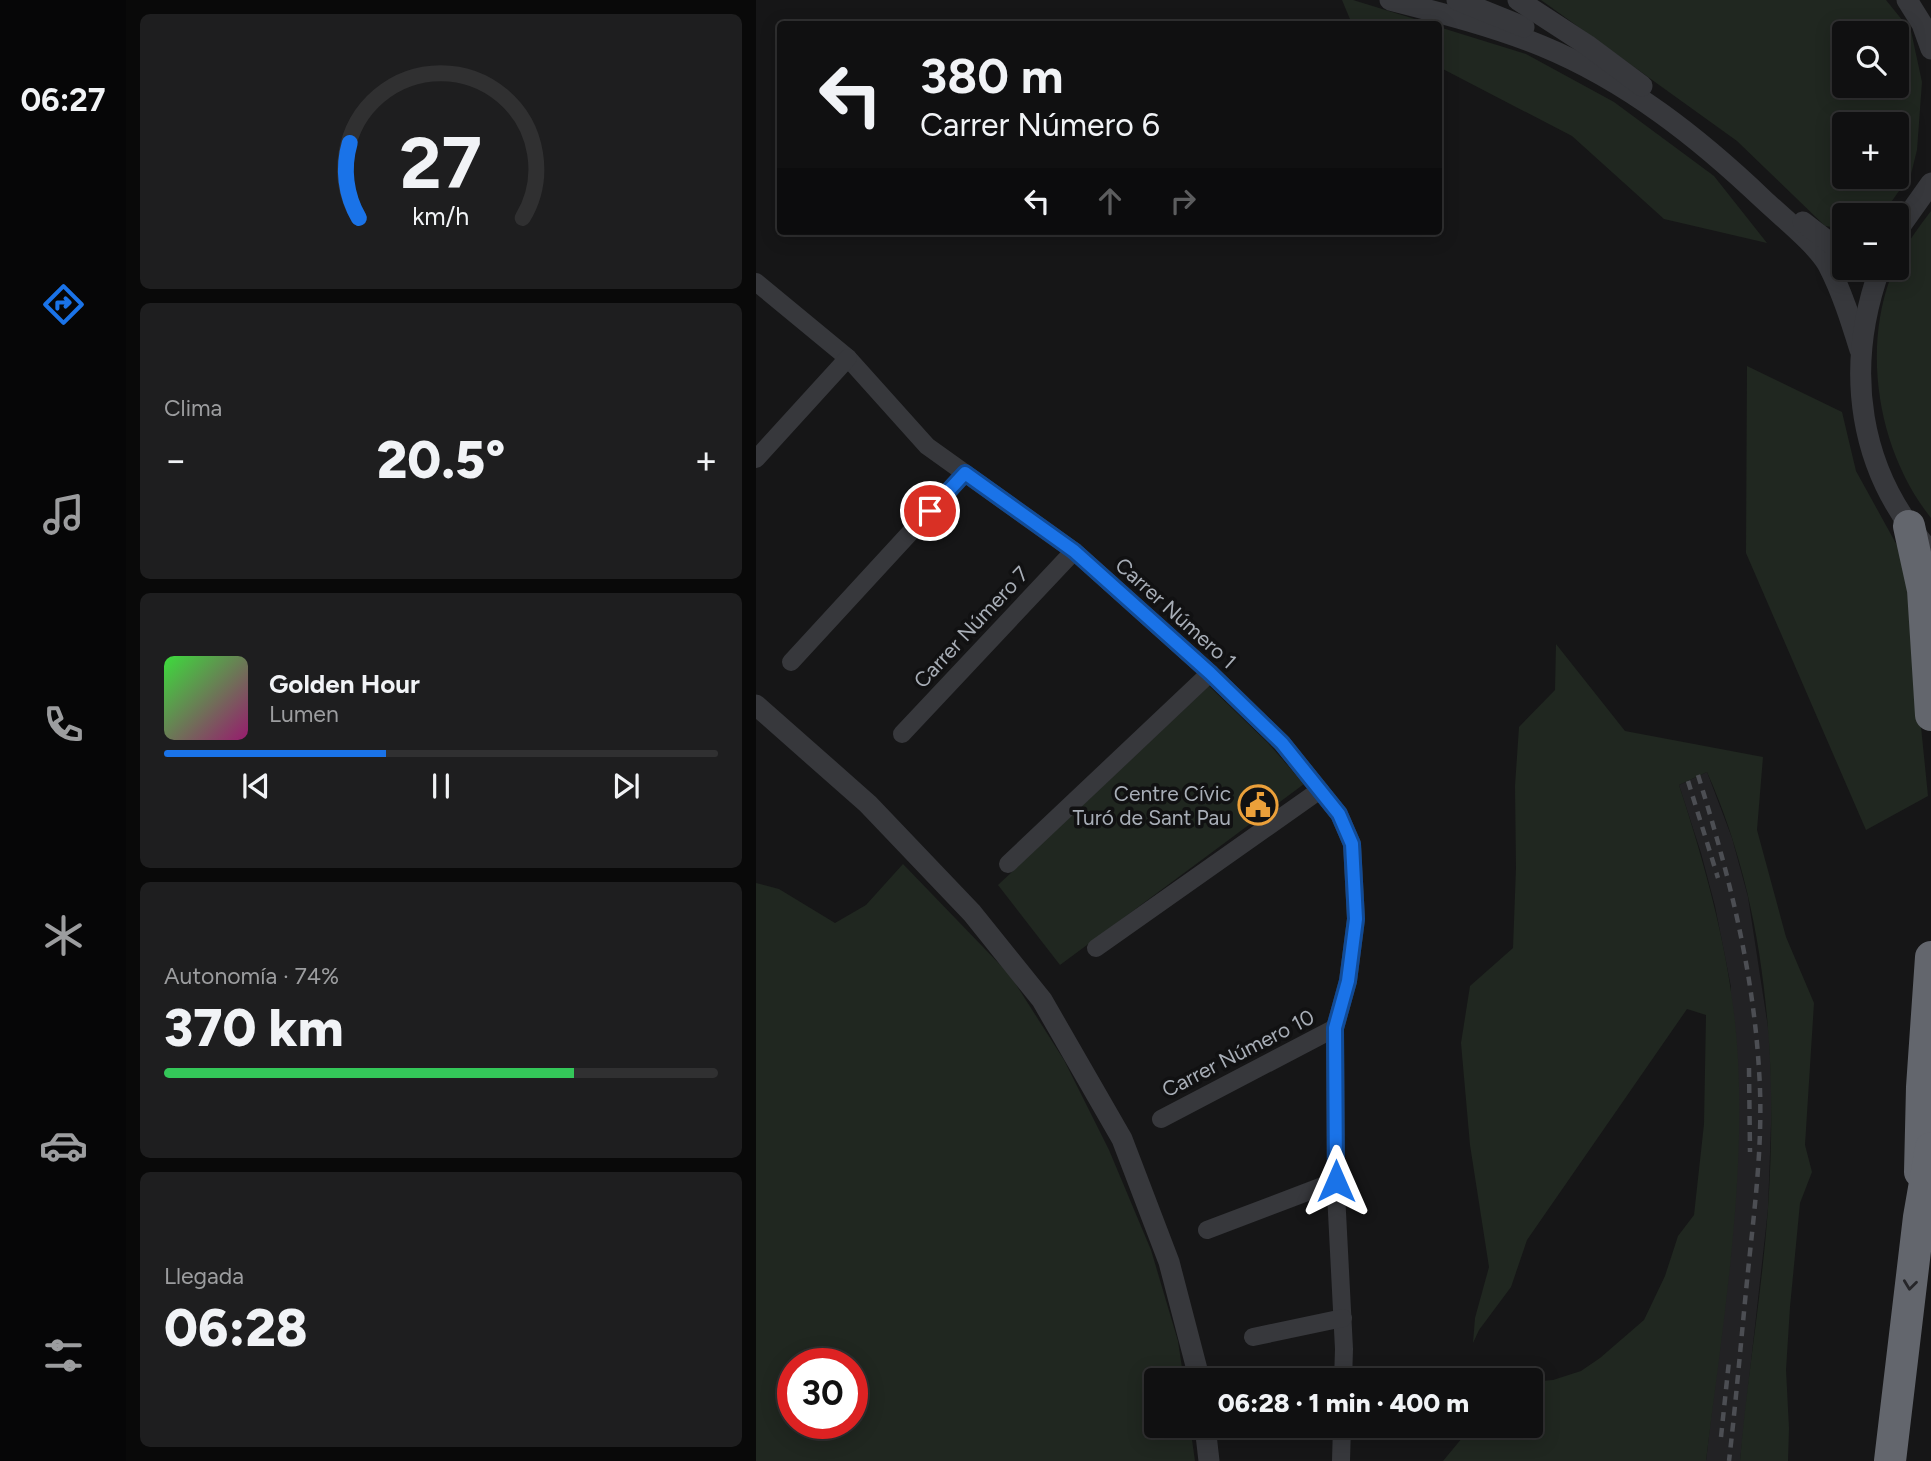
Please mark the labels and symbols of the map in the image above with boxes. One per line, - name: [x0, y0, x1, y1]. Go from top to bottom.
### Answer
- pin: [900, 481, 960, 541]
- street label: Carrer Número 1: [1110, 552, 1242, 674]
- street label: Carrer Número 7: [908, 561, 1034, 693]
- place label: Centre Cívic Turó de Sant Pau: [1072, 781, 1231, 830]
- public building icon: Centre Cívic Turó de Sant Pau: [1237, 784, 1279, 826]
- street label: Carrer Número 10: [1158, 1004, 1318, 1102]
- position arrow: [1299, 1144, 1373, 1218]
- one-way arrow: [1903, 1279, 1918, 1290]
- speed limit sign: 30: [777, 1348, 868, 1439]

